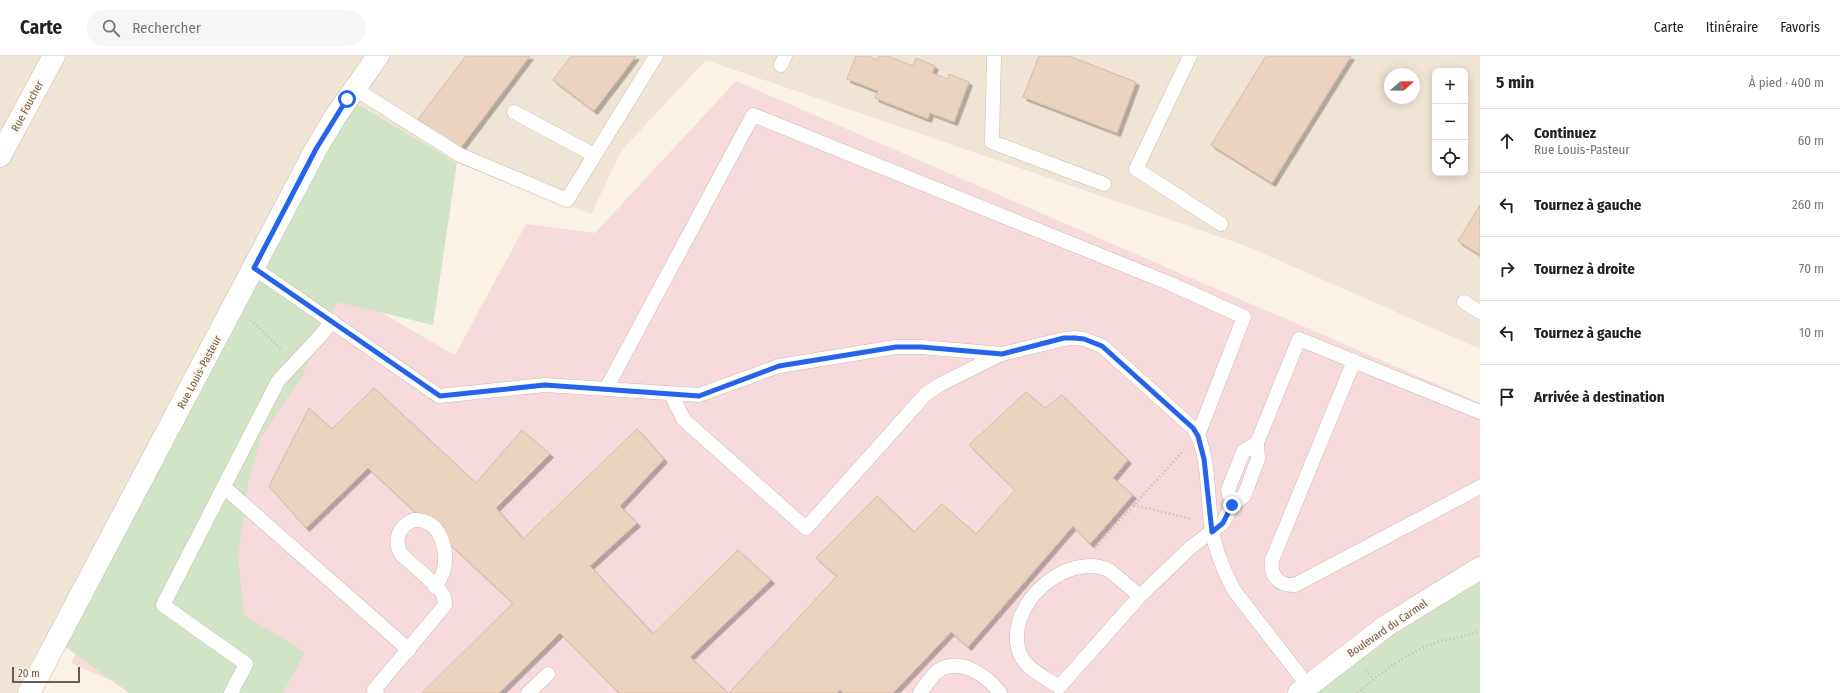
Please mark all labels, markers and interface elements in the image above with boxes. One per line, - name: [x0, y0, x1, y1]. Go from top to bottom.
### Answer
- search box: [86, 10, 366, 46]
- text: Carte: [20, 16, 62, 39]
- icon: search: [100, 17, 122, 39]
- text: Rechercher: [132, 19, 201, 37]
- text: Carte: [1654, 19, 1684, 36]
- text: Itinéraire: [1706, 19, 1758, 36]
- text: Favoris: [1780, 19, 1820, 36]
- north arrow: [1384, 68, 1420, 104]
- map controls: [1432, 68, 1468, 176]
- button: +: [1432, 68, 1468, 104]
- text: 5 min: [1496, 72, 1534, 93]
- text: À pied · 400 m: [1749, 75, 1824, 90]
- street label: Rue Foucher: [9, 79, 46, 134]
- route start: [338, 90, 356, 108]
- button: −: [1432, 104, 1468, 140]
- text: Continuez: [1534, 124, 1596, 142]
- icon: ahead: [1496, 130, 1518, 152]
- text: 60 m: [1798, 133, 1824, 148]
- button: locate: [1432, 140, 1468, 176]
- text: Rue Louis-Pasteur: [1534, 142, 1630, 157]
- icon: left: [1496, 194, 1518, 216]
- text: Tournez à gauche: [1534, 196, 1641, 214]
- text: 260 m: [1792, 197, 1824, 212]
- icon: right: [1496, 258, 1518, 280]
- text: Tournez à droite: [1534, 260, 1635, 278]
- text: 70 m: [1799, 261, 1824, 276]
- icon: left: [1496, 322, 1518, 344]
- text: Tournez à gauche: [1534, 324, 1641, 342]
- text: 10 m: [1799, 325, 1824, 340]
- street label: Rue Louis-Pasteur: [175, 333, 224, 411]
- icon: arrive: [1496, 386, 1518, 408]
- text: Arrivée à destination: [1534, 388, 1665, 406]
- route end: [1223, 496, 1241, 514]
- street label: Boulevard du Carmel: [1345, 597, 1430, 660]
- scale bar: [12, 665, 80, 684]
- text: 20 m: [18, 667, 40, 680]

